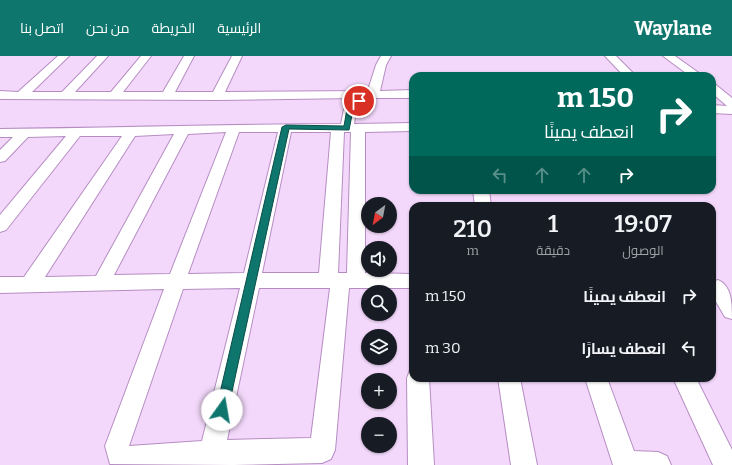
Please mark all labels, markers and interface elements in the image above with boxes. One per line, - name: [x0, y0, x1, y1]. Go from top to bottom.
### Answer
- text: Waylane: [634, 17, 712, 40]
- text: اتصل بنا: [20, 20, 64, 37]
- text: من نحن: [86, 20, 130, 37]
- text: الخريطة: [152, 20, 195, 37]
- text: الرئيسية: [217, 20, 261, 37]
- text: 150 m: [557, 81, 634, 114]
- pin: [342, 84, 376, 118]
- icon: right: [648, 88, 700, 140]
- icon: arrive: [348, 90, 370, 112]
- text: انعطف يمينًا: [544, 121, 634, 143]
- icon: left: [489, 164, 511, 186]
- icon: ahead: [531, 164, 553, 186]
- icon: ahead: [573, 164, 595, 186]
- icon: right: [615, 164, 637, 186]
- north arrow: [361, 197, 397, 233]
- map controls: [361, 197, 397, 453]
- text: 1: [548, 210, 558, 238]
- text: 19:07: [614, 210, 672, 238]
- text: 210: [453, 215, 492, 243]
- button: sound: [361, 241, 397, 277]
- text: m: [466, 243, 479, 258]
- text: دقيقة: [536, 243, 570, 258]
- text: الوصول: [622, 243, 664, 258]
- button: search: [361, 285, 397, 321]
- icon: right: [678, 285, 700, 307]
- text: 150 m: [425, 287, 466, 305]
- text: انعطف يمينًا: [583, 288, 666, 306]
- button: layers: [361, 329, 397, 365]
- icon: left: [678, 337, 700, 359]
- text: 30 m: [425, 339, 461, 357]
- text: انعطف يسارًا: [581, 340, 666, 358]
- button: +: [361, 373, 397, 409]
- position arrow: [201, 389, 243, 431]
- button: −: [361, 417, 397, 453]

